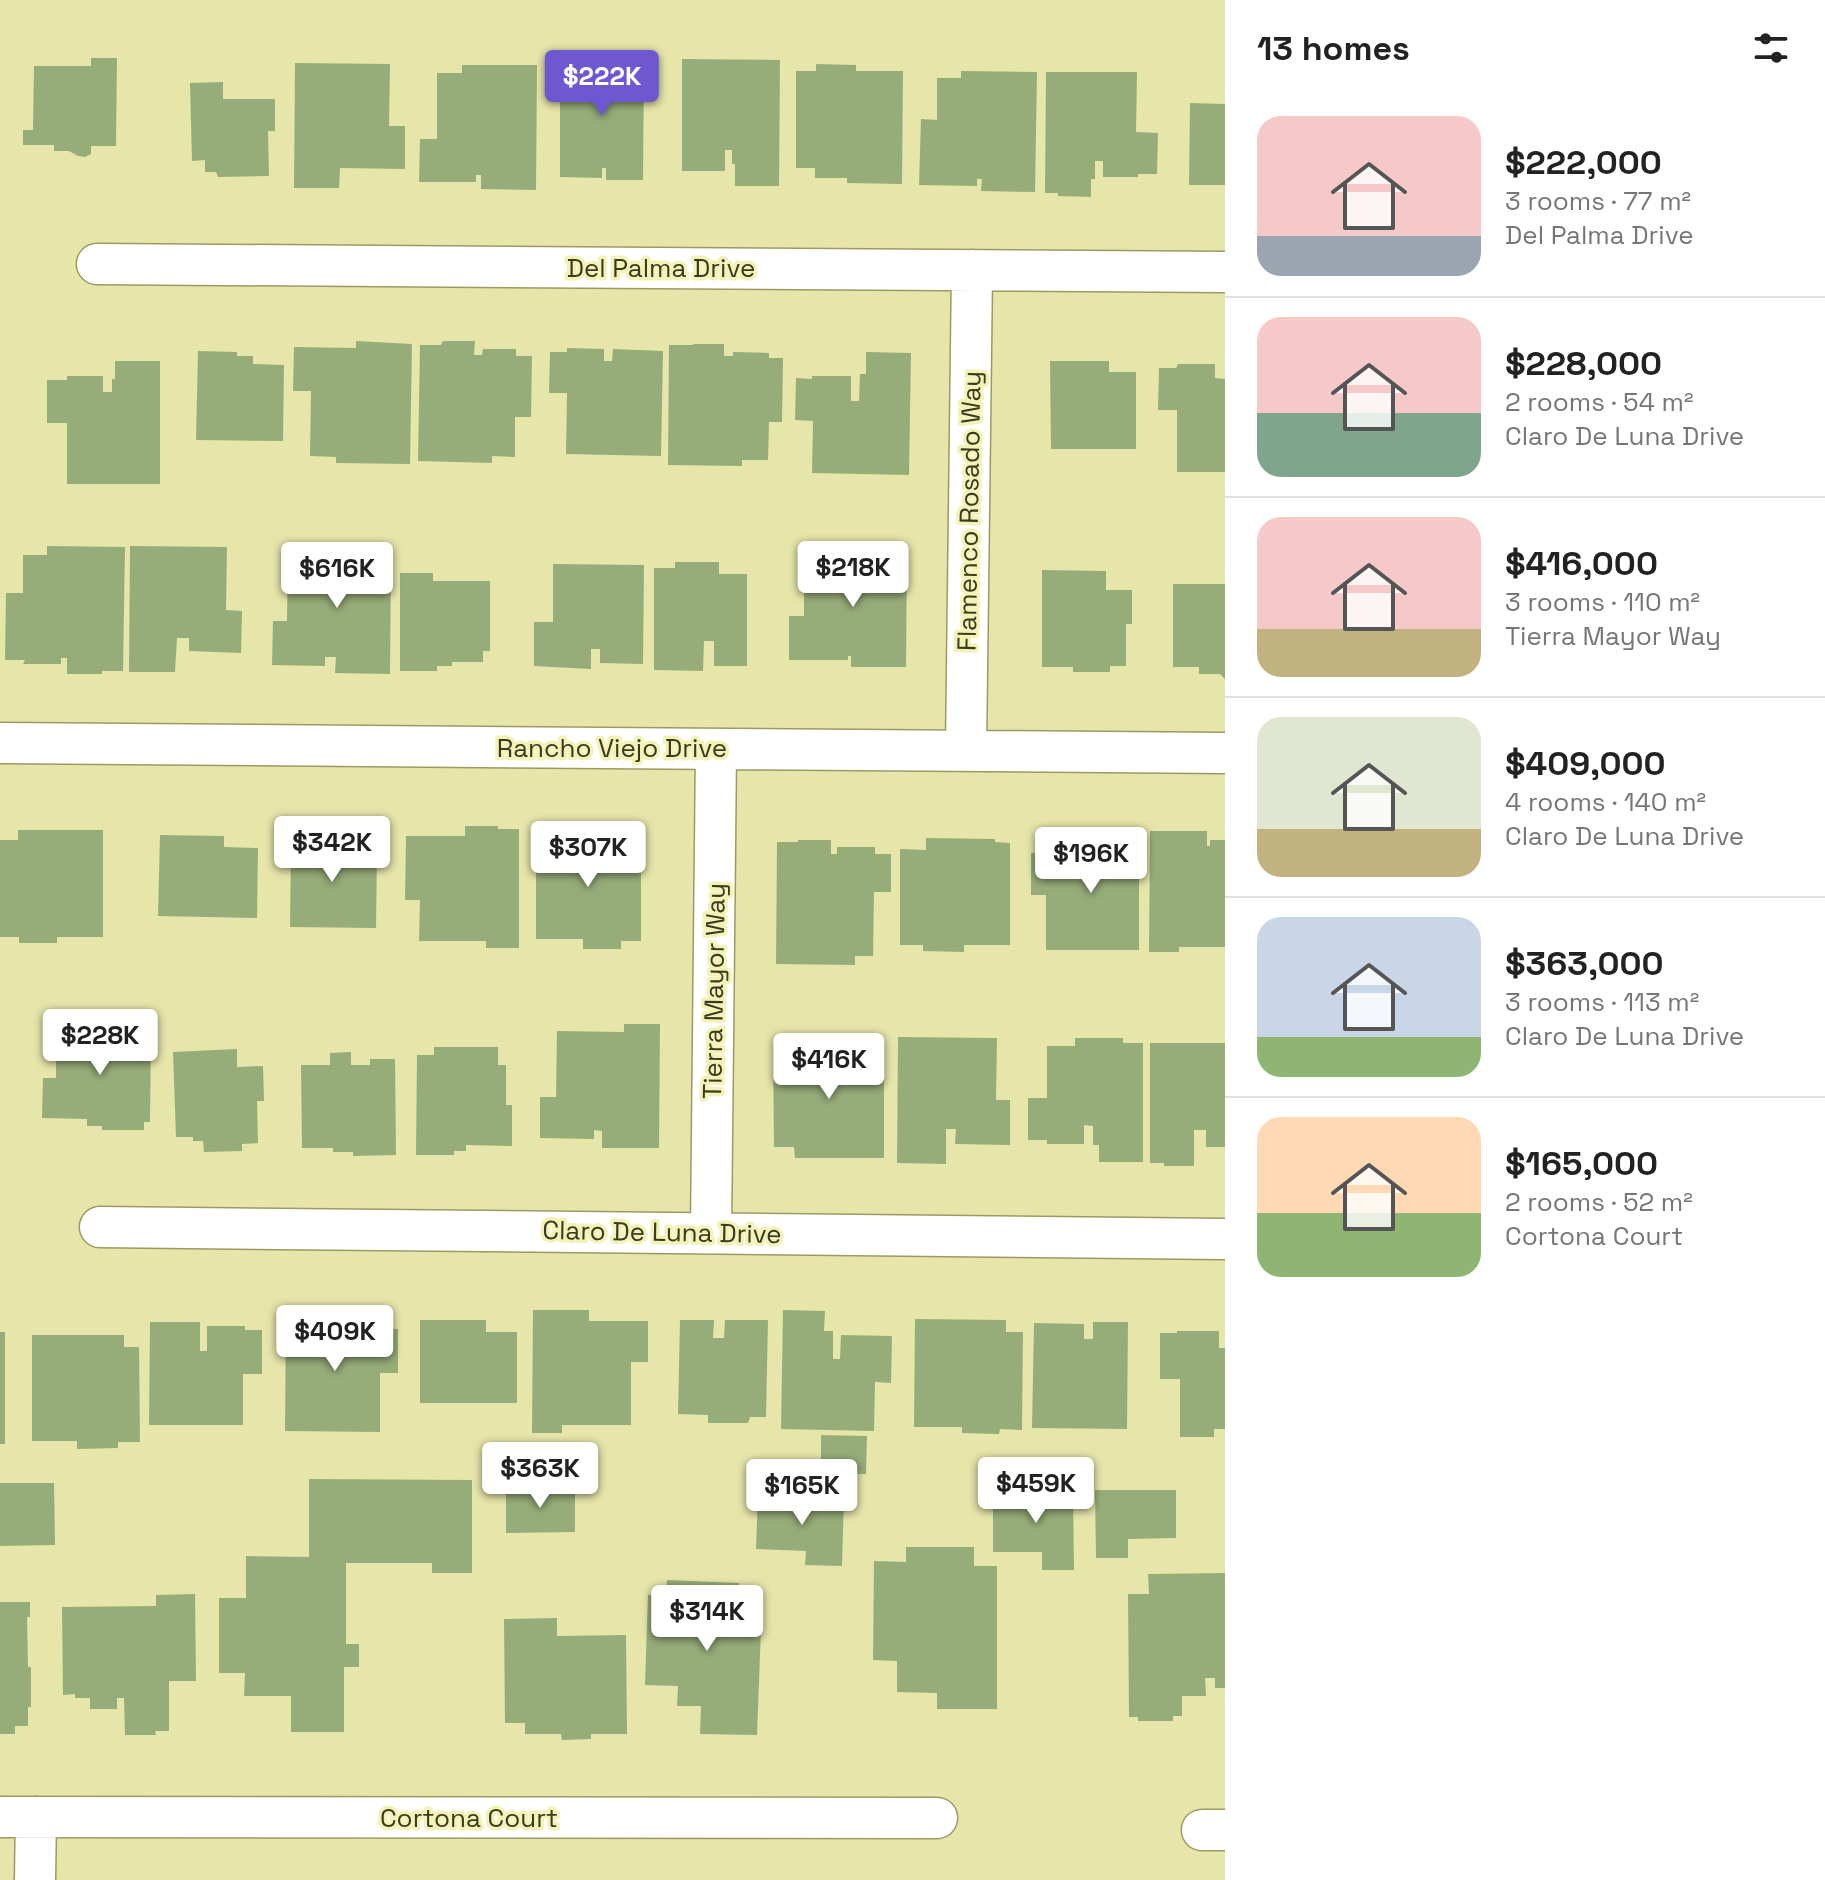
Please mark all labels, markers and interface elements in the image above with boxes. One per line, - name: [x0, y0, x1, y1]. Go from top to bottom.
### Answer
- icon: filters: [1749, 26, 1793, 70]
- text: 13 homes: [1257, 27, 1410, 70]
- pin: $222K: [546, 50, 658, 118]
- text: $222K: [563, 59, 641, 93]
- text: $222,000: [1505, 141, 1662, 184]
- icon: home: [1321, 148, 1417, 244]
- text: 3 rooms · 77 m²: [1505, 184, 1691, 218]
- text: Del Palma Drive: [1505, 218, 1694, 252]
- street label: Del Palma Drive: [567, 251, 755, 285]
- text: $228,000: [1505, 342, 1662, 385]
- icon: home: [1321, 349, 1417, 445]
- street label: Flamenco Rosado Way: [950, 371, 988, 651]
- text: 2 rooms · 54 m²: [1505, 385, 1694, 419]
- text: Claro De Luna Drive: [1505, 419, 1744, 453]
- pin: $218K: [797, 541, 909, 609]
- pin: $616K: [281, 542, 393, 610]
- text: $416,000: [1505, 542, 1658, 585]
- icon: home: [1321, 549, 1417, 645]
- text: $218K: [816, 550, 890, 584]
- text: $616K: [299, 551, 375, 585]
- text: 3 rooms · 110 m²: [1505, 585, 1700, 619]
- text: Tierra Mayor Way: [1505, 619, 1721, 653]
- street label: Rancho Viejo Drive: [497, 731, 727, 765]
- text: $409,000: [1505, 742, 1666, 785]
- icon: home: [1321, 749, 1417, 845]
- text: 4 rooms · 140 m²: [1505, 785, 1706, 819]
- pin: $342K: [276, 816, 388, 884]
- text: Claro De Luna Drive: [1505, 819, 1744, 853]
- pin: $307K: [532, 821, 644, 889]
- text: $342K: [292, 825, 372, 859]
- pin: $196K: [1035, 827, 1147, 895]
- text: $307K: [549, 830, 627, 864]
- text: $196K: [1053, 836, 1129, 870]
- street label: Tierra Mayor Way: [695, 883, 733, 1099]
- text: $363,000: [1505, 942, 1664, 985]
- icon: home: [1321, 949, 1417, 1045]
- text: 3 rooms · 113 m²: [1505, 985, 1699, 1019]
- pin: $228K: [44, 1009, 156, 1077]
- text: $228K: [61, 1018, 139, 1052]
- text: Claro De Luna Drive: [1505, 1019, 1744, 1053]
- pin: $416K: [773, 1033, 885, 1101]
- text: $416K: [791, 1042, 867, 1076]
- text: $165,000: [1505, 1142, 1658, 1185]
- icon: home: [1321, 1149, 1417, 1245]
- text: 2 rooms · 52 m²: [1505, 1185, 1693, 1219]
- street label: Claro De Luna Drive: [542, 1213, 782, 1251]
- text: Cortona Court: [1505, 1219, 1683, 1253]
- pin: $409K: [279, 1305, 391, 1373]
- text: $409K: [294, 1314, 376, 1348]
- pin: $363K: [484, 1442, 596, 1510]
- text: $363K: [500, 1451, 580, 1485]
- pin: $459K: [980, 1457, 1092, 1525]
- pin: $165K: [746, 1459, 858, 1527]
- text: $459K: [996, 1466, 1076, 1500]
- text: $165K: [764, 1468, 840, 1502]
- pin: $314K: [651, 1585, 763, 1653]
- text: $314K: [669, 1594, 745, 1628]
- street label: Cortona Court: [380, 1801, 558, 1835]

